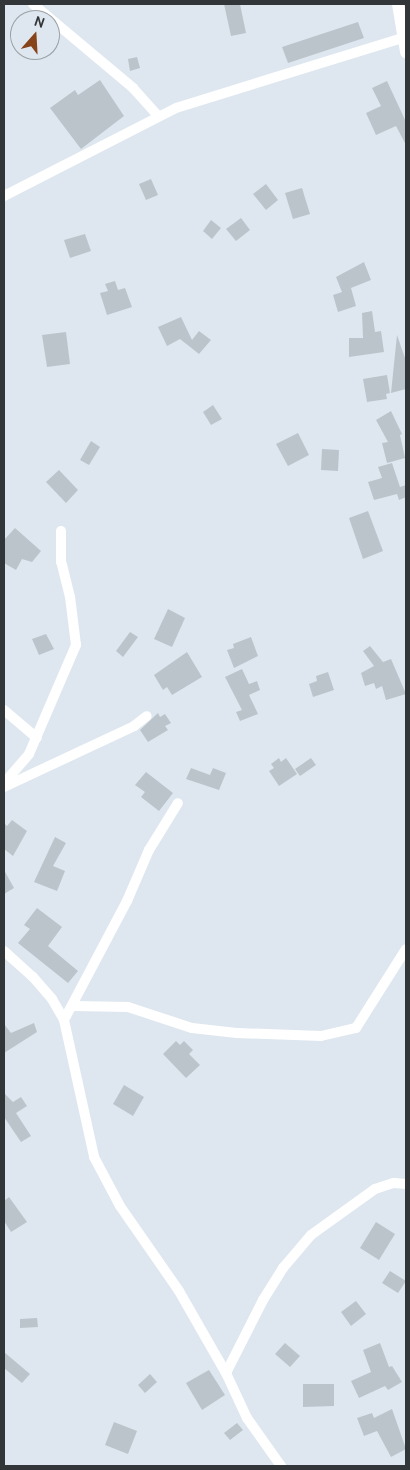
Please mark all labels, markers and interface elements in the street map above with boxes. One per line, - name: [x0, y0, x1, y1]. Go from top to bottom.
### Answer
- north arrow: [10, 10, 60, 60]
- text: N: [32, 12, 47, 32]

